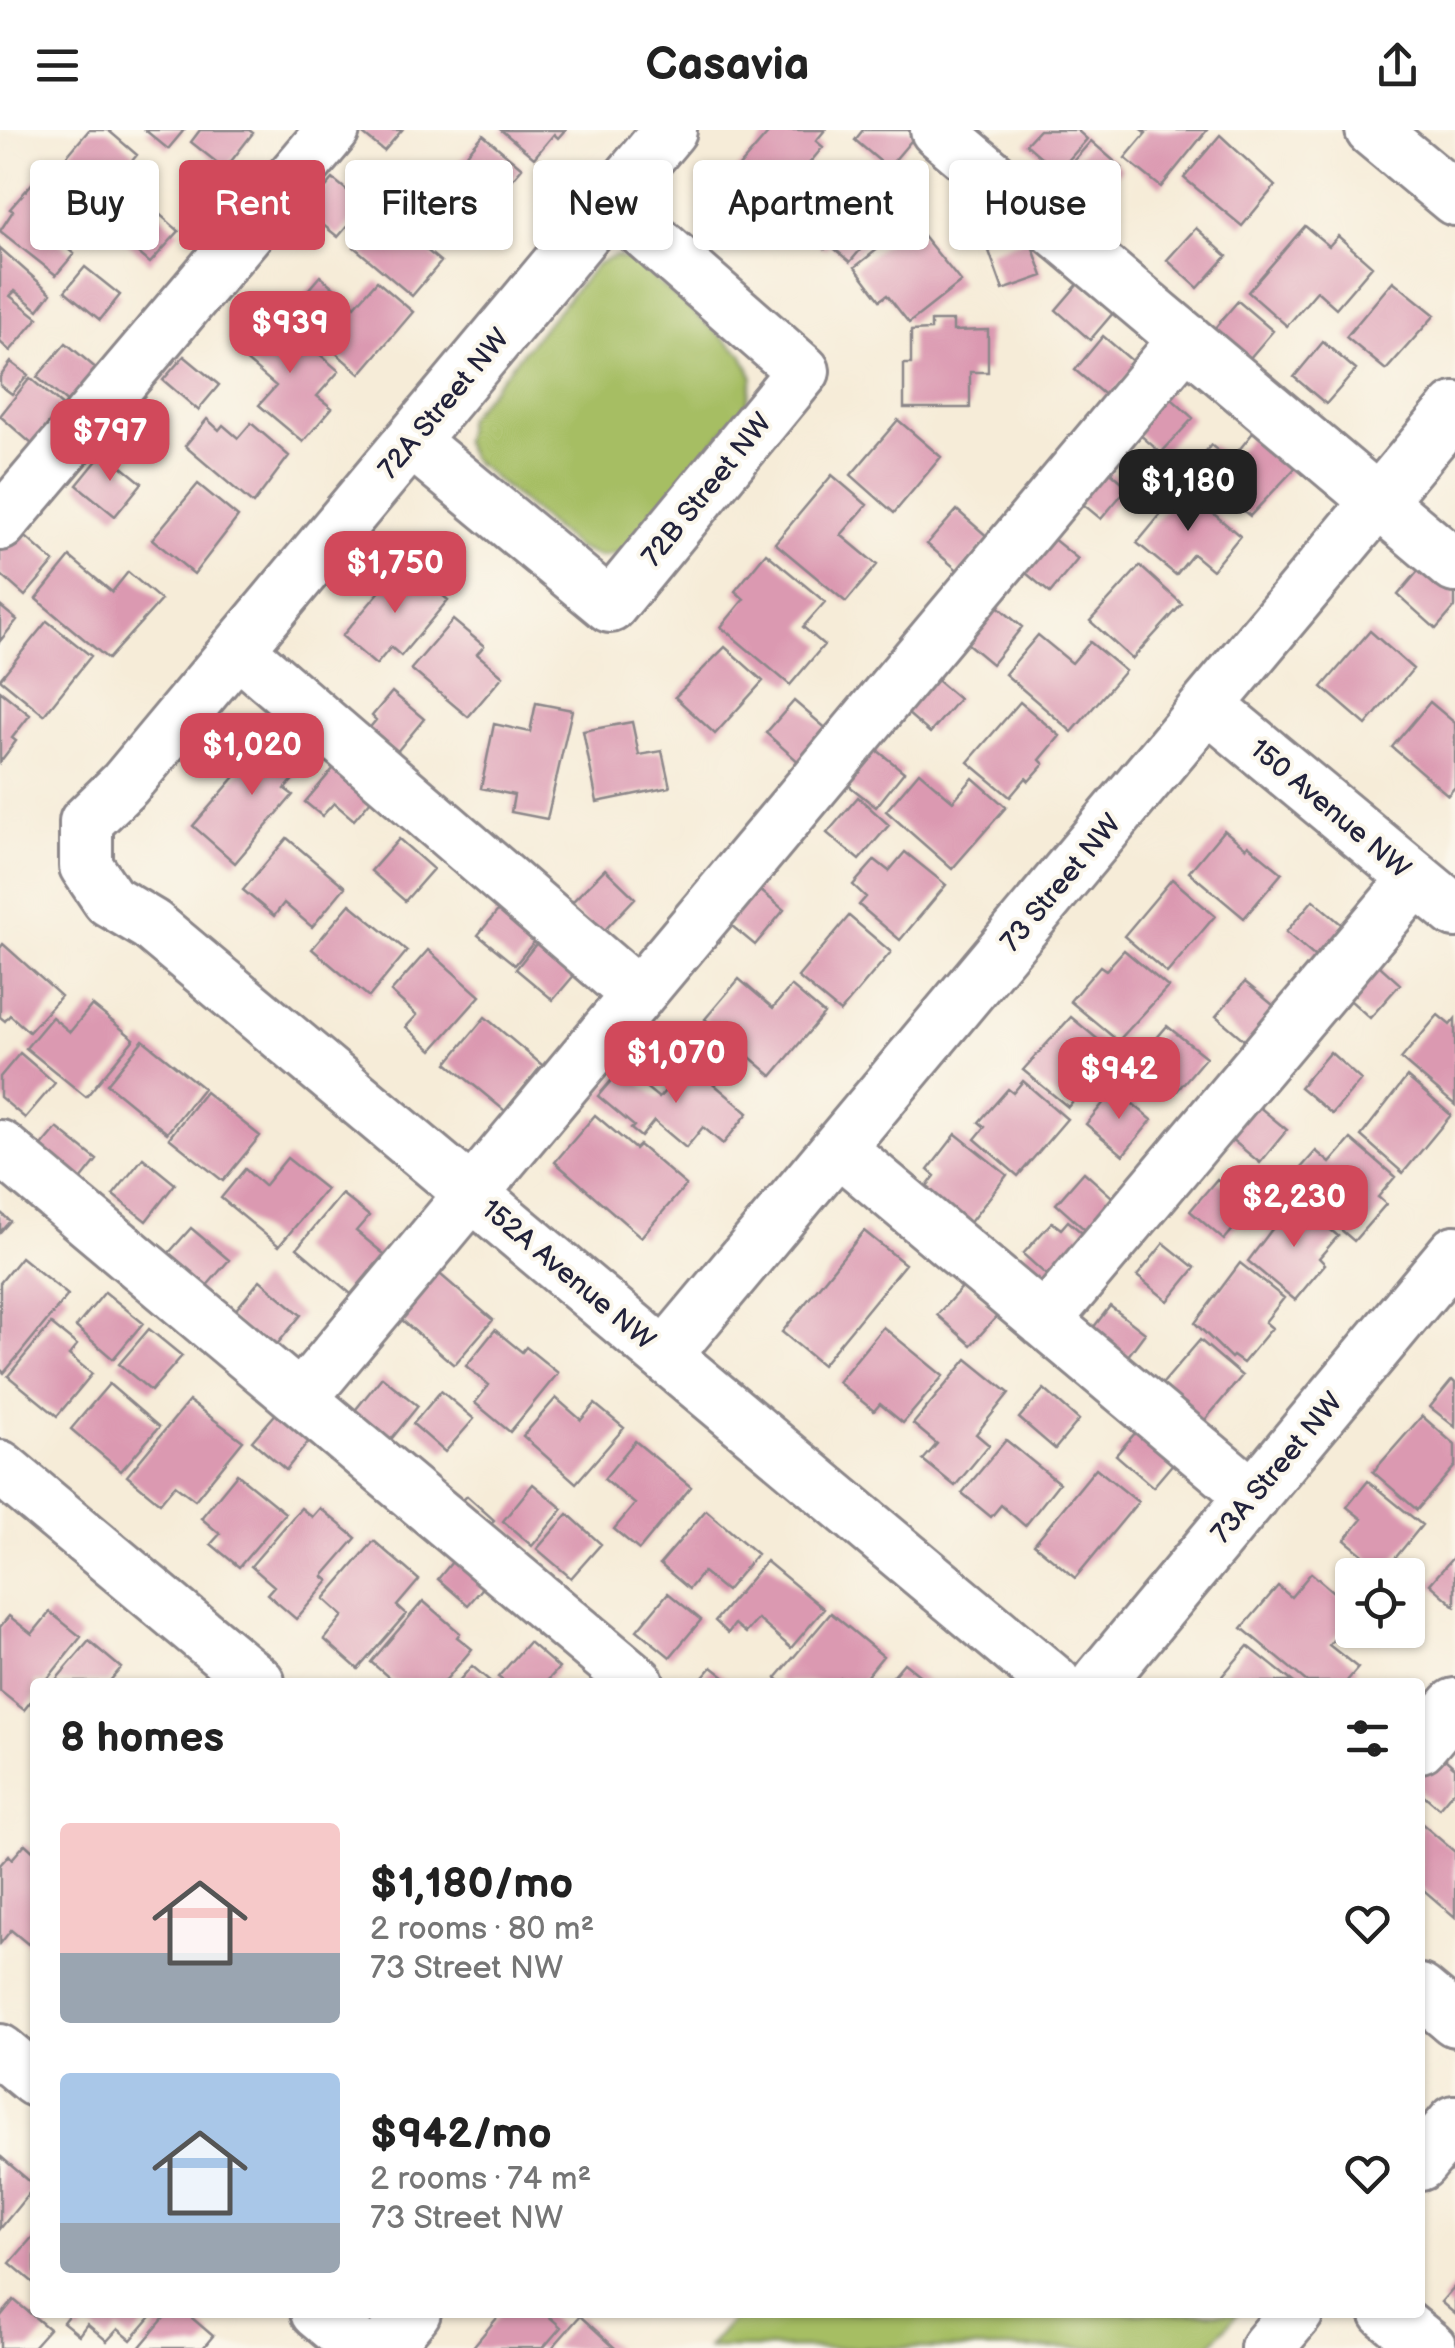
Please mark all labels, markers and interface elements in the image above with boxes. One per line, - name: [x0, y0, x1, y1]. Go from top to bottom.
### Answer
- icon: menu: [30, 38, 85, 93]
- text: Casavia: [646, 38, 809, 93]
- icon: share: [1370, 38, 1425, 93]
- chip: Buy: [30, 160, 159, 250]
- chip: Rent: [179, 160, 325, 250]
- chip: Filters: [345, 160, 513, 250]
- chip: New: [533, 160, 673, 250]
- chip: Apartment: [693, 160, 929, 250]
- chip: House: [949, 160, 1121, 250]
- pin: $939: [231, 291, 349, 376]
- text: $939: [251, 304, 329, 343]
- street label: 72A Street NW: [372, 322, 516, 486]
- pin: $797: [51, 399, 169, 484]
- street label: 72B Street NW: [635, 407, 779, 573]
- text: $797: [72, 412, 148, 451]
- pin: $1,180: [1107, 449, 1269, 534]
- text: $1,180: [1141, 462, 1235, 501]
- pin: $1,750: [314, 531, 476, 616]
- text: $1,750: [346, 544, 444, 583]
- pin: $1,020: [171, 713, 333, 798]
- text: $1,020: [202, 726, 302, 765]
- street label: 150 Avenue NW: [1243, 732, 1417, 886]
- street label: 73 Street NW: [994, 808, 1128, 958]
- pin: $1,070: [595, 1021, 757, 1106]
- text: $1,070: [626, 1034, 726, 1073]
- pin: $942: [1060, 1037, 1178, 1122]
- text: $942: [1080, 1050, 1158, 1089]
- pin: $2,230: [1213, 1165, 1375, 1250]
- text: $2,230: [1242, 1178, 1346, 1217]
- street label: 152A Avenue NW: [475, 1193, 662, 1357]
- street label: 73A Street NW: [1205, 1386, 1350, 1550]
- map controls: [1335, 1558, 1425, 1648]
- button: locate: [1335, 1558, 1425, 1648]
- icon: filters: [1340, 1711, 1395, 1766]
- text: 8 homes: [60, 1713, 224, 1764]
- text: $1,180/mo: [370, 1859, 573, 1910]
- icon: home: [140, 1863, 260, 1983]
- icon: heart: [1340, 1896, 1395, 1951]
- text: 2 rooms · 80 m²: [370, 1910, 594, 1949]
- text: 73 Street NW: [370, 1949, 563, 1988]
- text: $942/mo: [370, 2109, 552, 2160]
- icon: home: [140, 2113, 260, 2233]
- icon: heart: [1340, 2146, 1395, 2201]
- text: 2 rooms · 74 m²: [370, 2160, 591, 2199]
- text: 73 Street NW: [370, 2199, 563, 2238]

